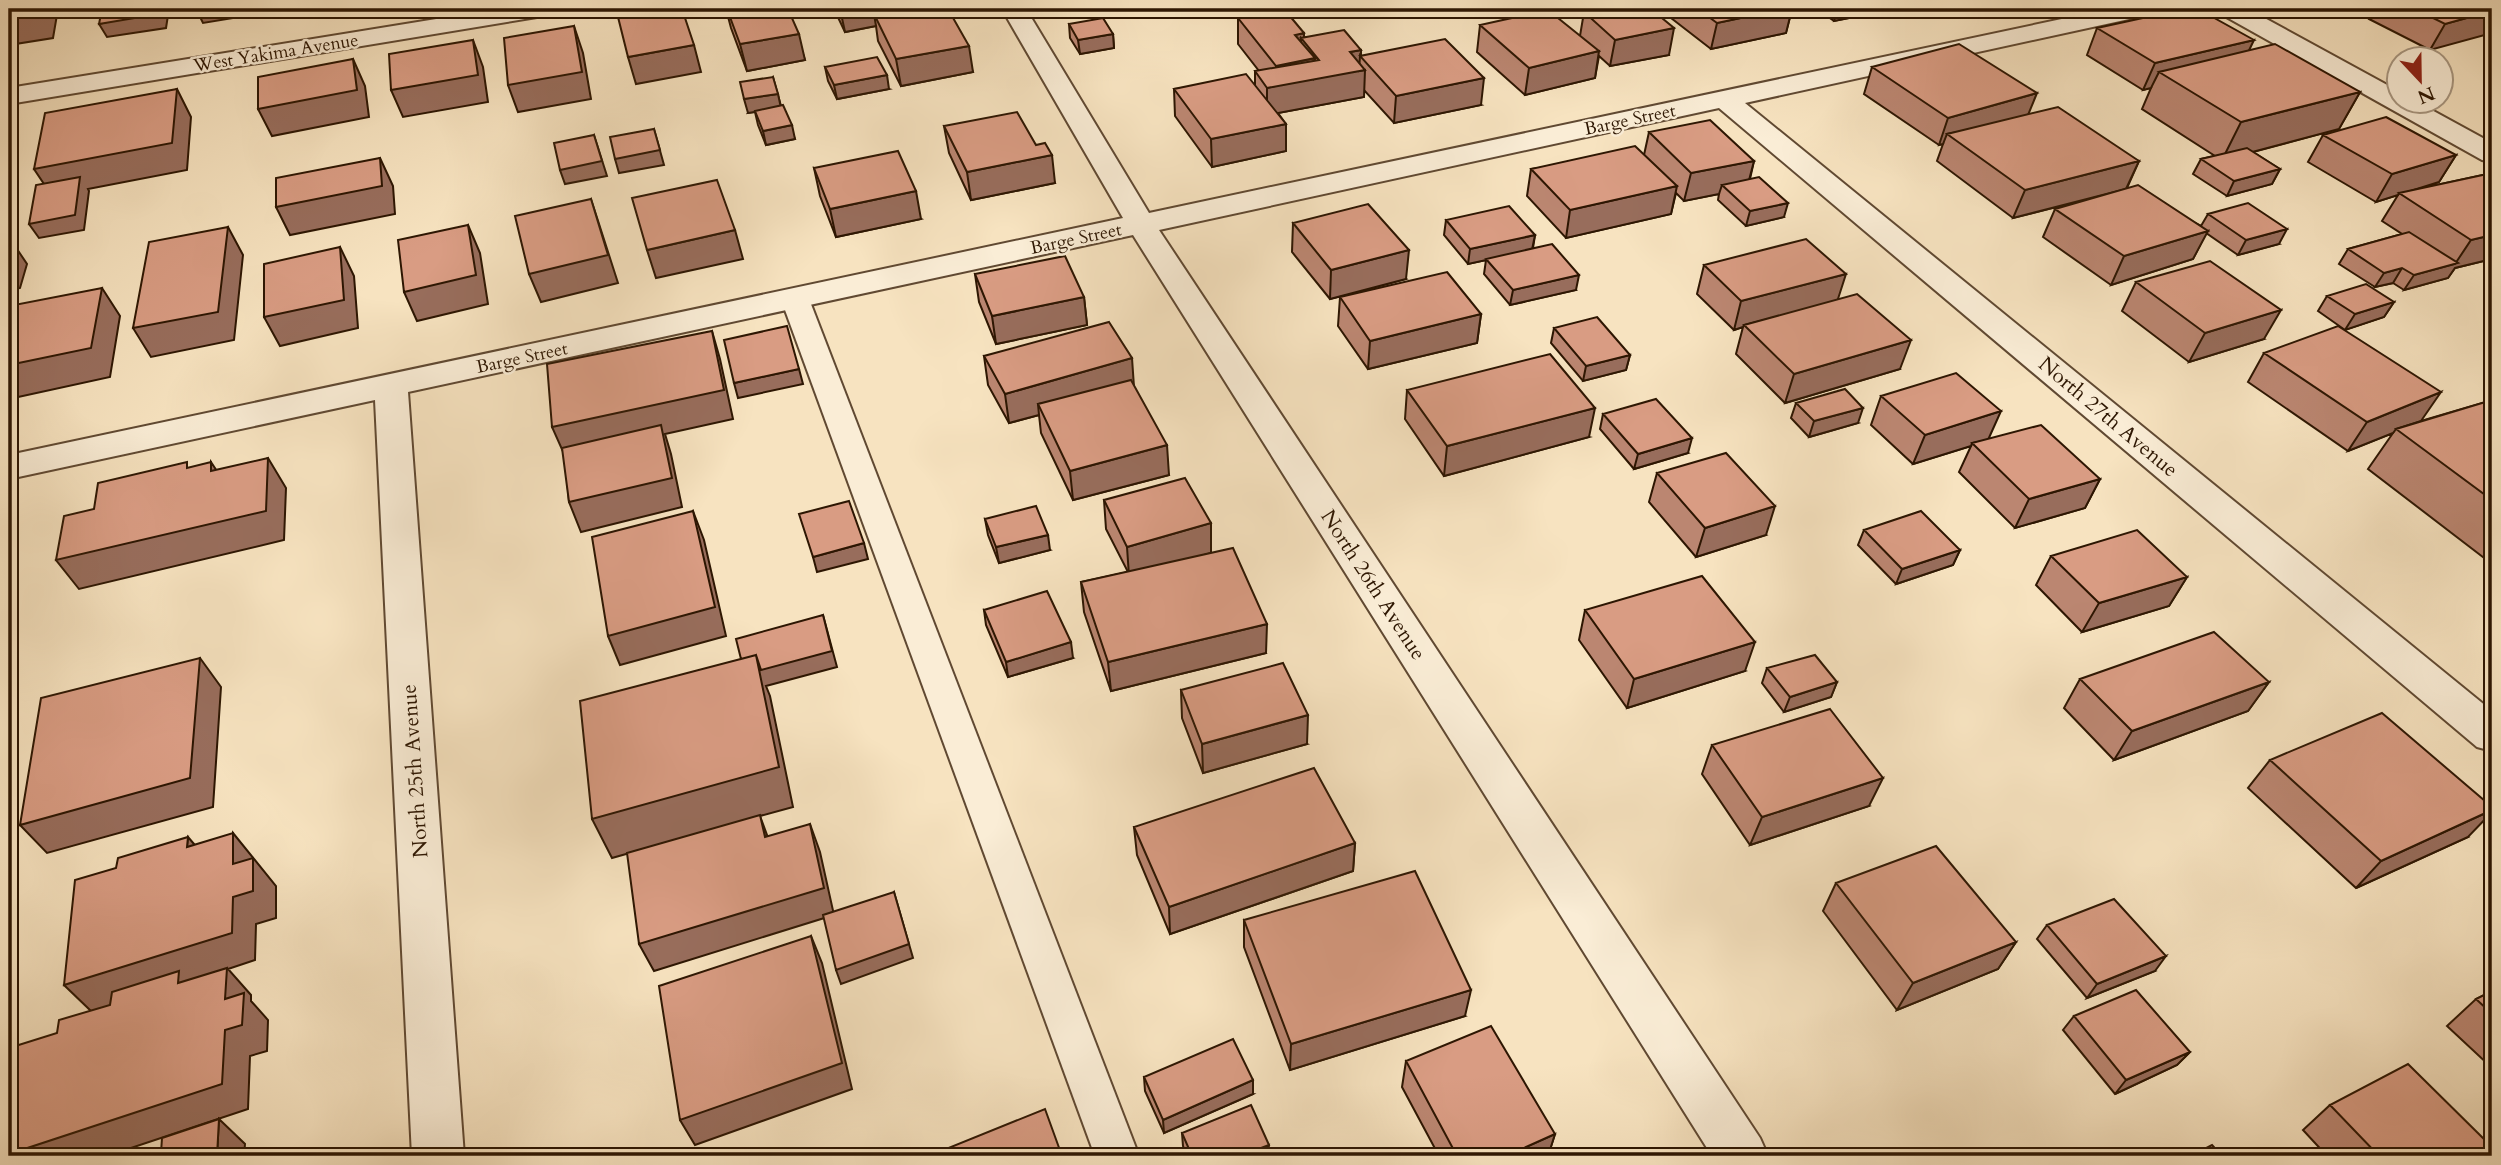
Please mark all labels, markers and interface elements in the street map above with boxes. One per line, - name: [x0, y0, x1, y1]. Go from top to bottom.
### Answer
- street label: West Yakima Avenue: [191, 28, 360, 79]
- north arrow: [2386, 46, 2456, 116]
- text: N: [2413, 80, 2439, 110]
- street label: Barge Street: [1582, 98, 1678, 142]
- street label: Barge Street: [1028, 217, 1124, 261]
- street label: Barge Street: [474, 336, 570, 380]
- street label: North 27th Avenue: [2032, 350, 2184, 484]
- street label: North 26th Avenue: [1313, 504, 1433, 666]
- street label: North 25th Avenue: [394, 683, 436, 859]

